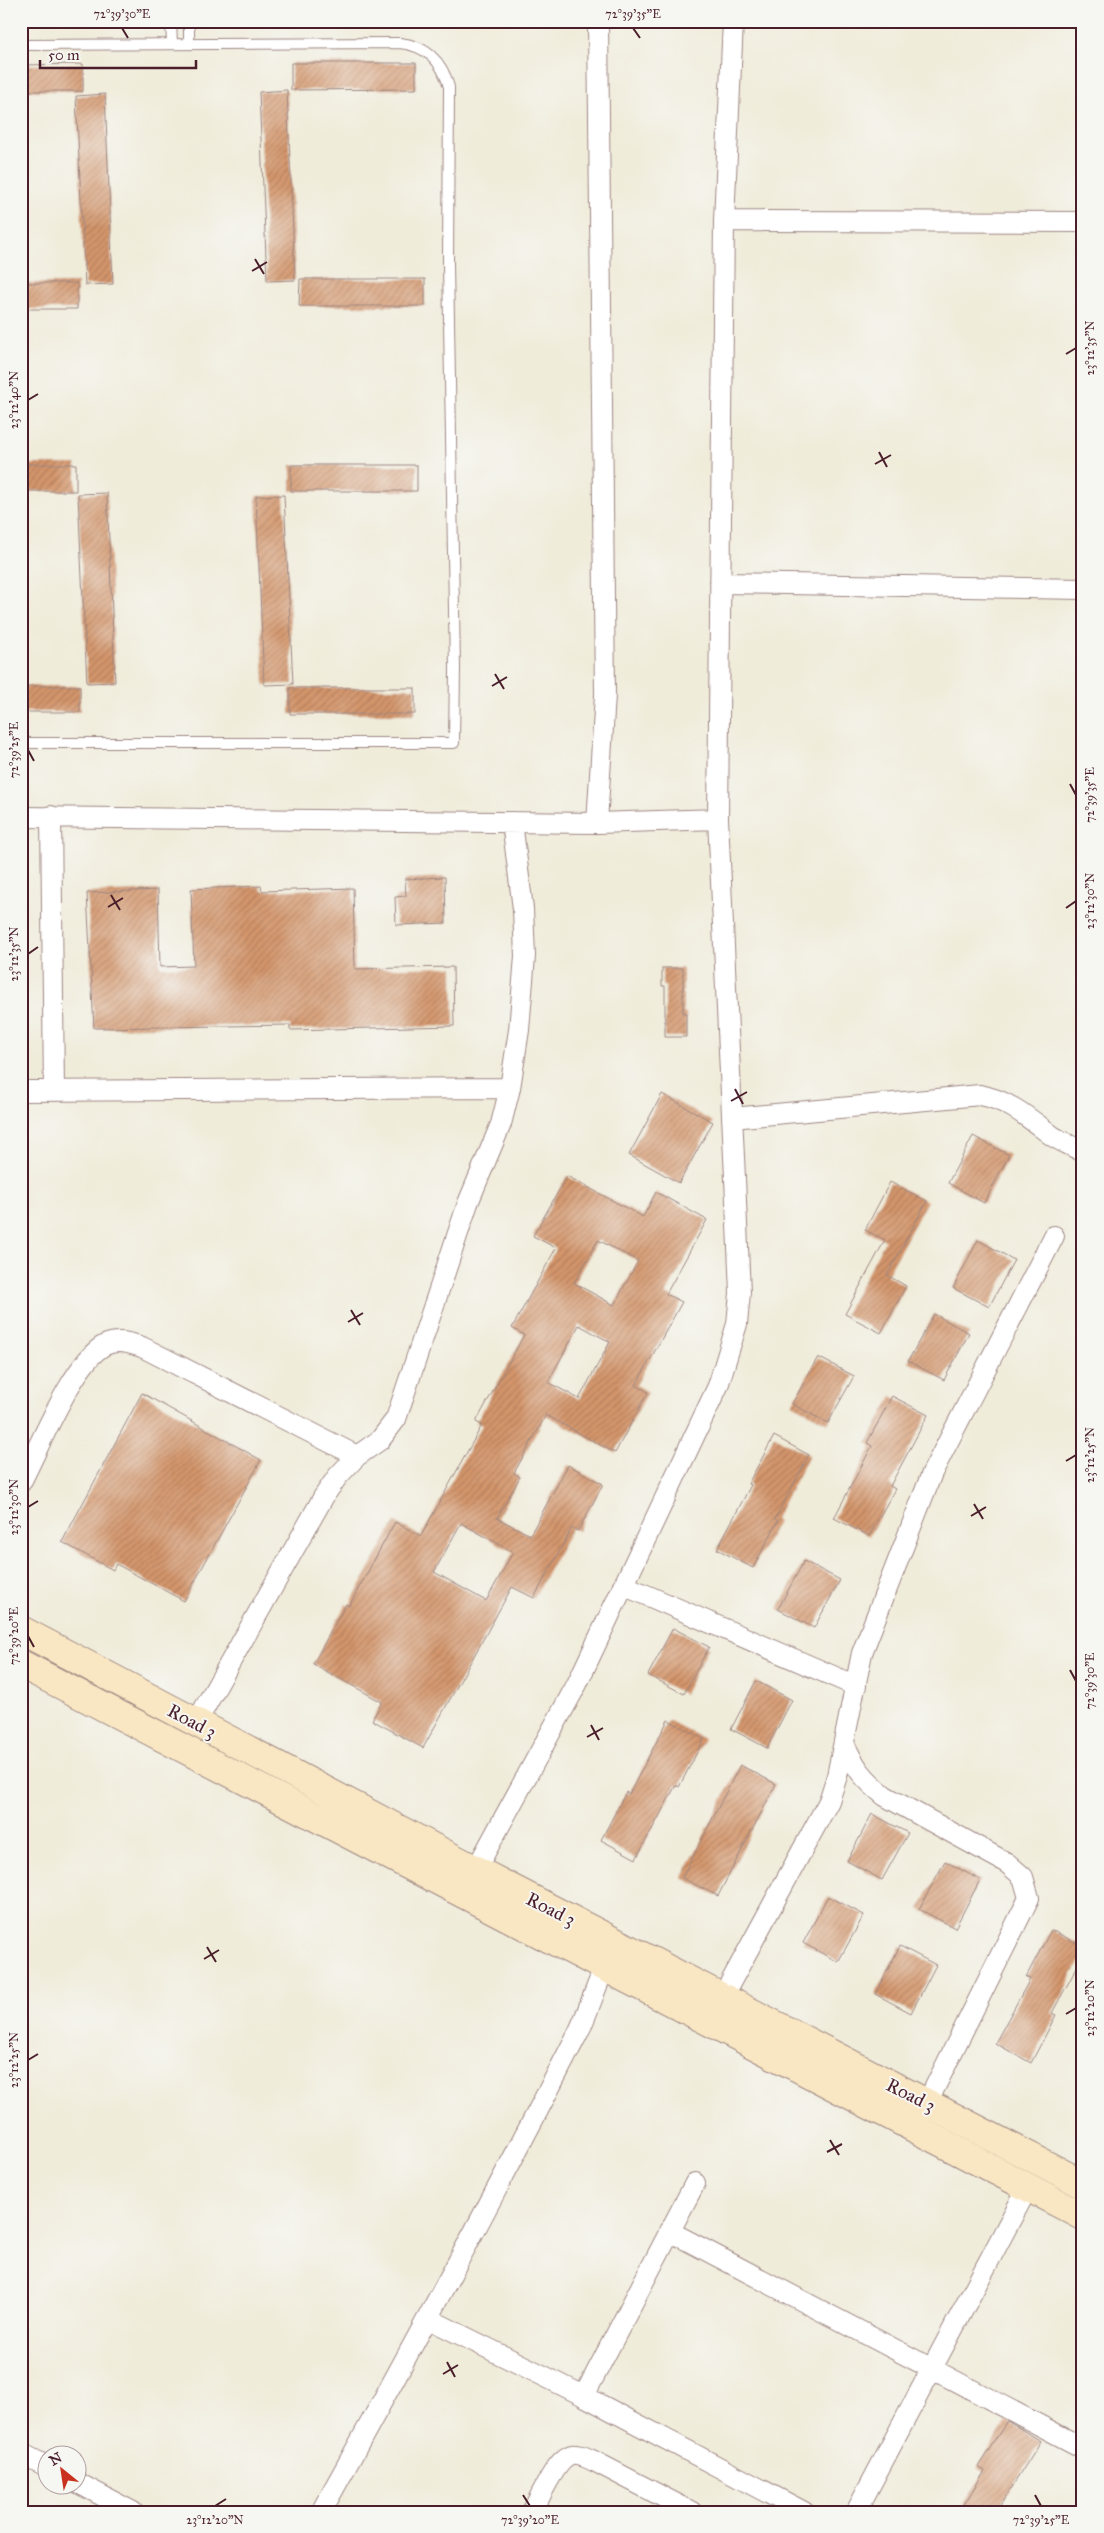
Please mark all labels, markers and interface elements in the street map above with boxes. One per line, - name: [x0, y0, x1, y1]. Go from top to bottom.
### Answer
- text: 72°39'30"E: [94, 7, 151, 21]
- text: 72°39'35"E: [605, 7, 661, 21]
- scale bar: [40, 38, 196, 70]
- text: 50 m: [48, 46, 80, 64]
- text: 23°12'35"N: [1083, 321, 1097, 375]
- text: 23°12'40"N: [7, 371, 21, 429]
- text: 72°39'25"E: [7, 721, 21, 778]
- text: 72°39'35"E: [1083, 767, 1097, 823]
- text: 23°12'30"N: [1083, 873, 1097, 929]
- text: 23°12'35"N: [7, 927, 21, 981]
- text: 23°12'25"N: [1083, 1427, 1097, 1483]
- text: 23°12'30"N: [7, 1479, 21, 1535]
- text: 72°39'20"E: [7, 1607, 21, 1665]
- text: 72°39'30"E: [1083, 1652, 1097, 1709]
- street label: Road 3: [164, 1699, 220, 1743]
- street label: Road 3: [523, 1887, 579, 1931]
- text: 23°12'20"N: [1083, 1979, 1097, 2037]
- text: 23°12'25"N: [7, 2032, 21, 2088]
- street label: Road 3: [883, 2073, 939, 2117]
- north arrow: [38, 2446, 88, 2496]
- text: N: [46, 2449, 65, 2470]
- text: 23°12'20"N: [186, 2513, 244, 2527]
- text: 72°39'20"E: [501, 2513, 559, 2527]
- text: 72°39'25"E: [1013, 2513, 1070, 2527]

